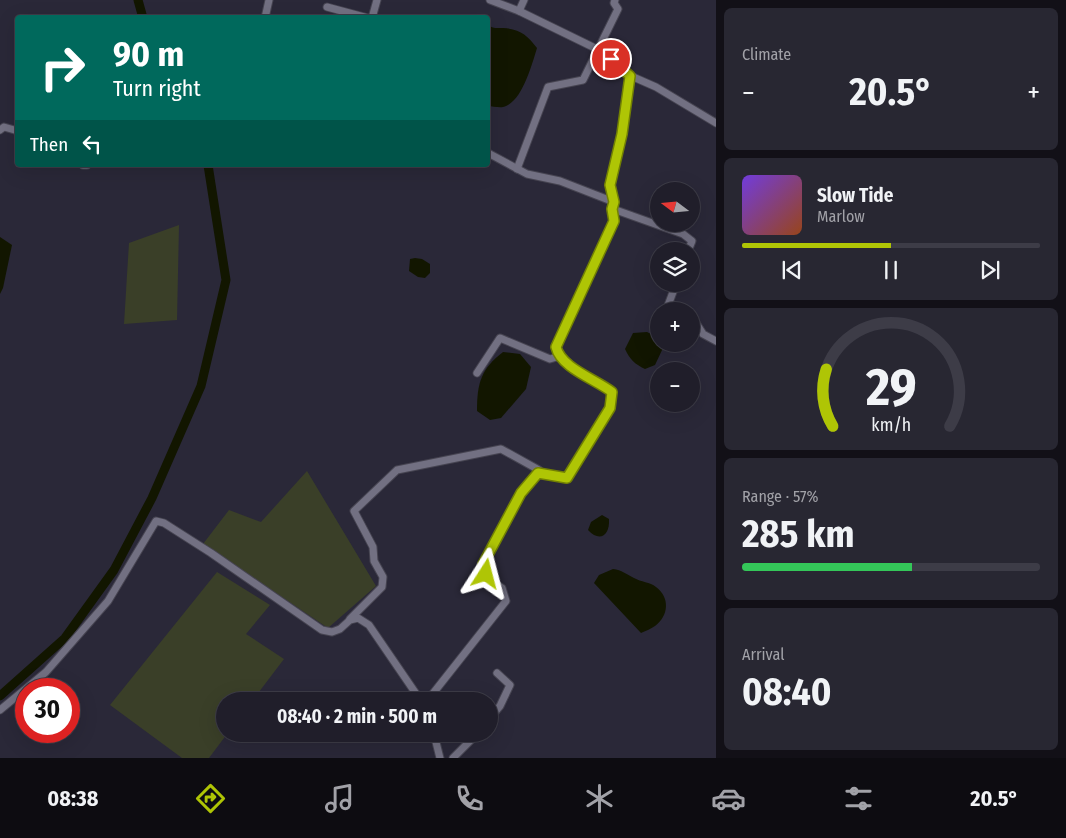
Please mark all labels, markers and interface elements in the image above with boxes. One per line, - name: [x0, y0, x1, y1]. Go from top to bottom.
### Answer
- text: 90 m: [113, 33, 184, 75]
- icon: right: [30, 35, 95, 100]
- pin: [590, 38, 632, 80]
- icon: arrive: [597, 45, 625, 73]
- text: Climate: [742, 45, 791, 64]
- text: 20.5°: [849, 69, 933, 115]
- text: Turn right: [113, 75, 201, 102]
- text: −: [742, 76, 755, 109]
- text: +: [1027, 76, 1040, 109]
- icon: left: [78, 130, 106, 158]
- text: Then: [30, 133, 68, 156]
- north arrow: [650, 182, 700, 232]
- map controls: [650, 182, 700, 412]
- text: Slow Tide: [817, 184, 893, 207]
- text: Marlow: [817, 207, 865, 226]
- button: layers: [650, 242, 700, 292]
- icon: previous: [778, 256, 806, 284]
- icon: pause: [877, 256, 905, 284]
- icon: next: [976, 256, 1004, 284]
- button: +: [650, 302, 700, 352]
- text: 29: [865, 356, 916, 419]
- button: −: [650, 362, 700, 412]
- text: km/h: [871, 414, 911, 436]
- text: Range · 57%: [742, 487, 819, 506]
- text: 285 km: [742, 511, 855, 557]
- position arrow: [459, 547, 511, 599]
- text: Arrival: [742, 645, 784, 664]
- text: 08:40: [742, 669, 832, 715]
- speed limit sign: 30: [15, 678, 80, 743]
- text: 08:40 · 2 min · 500 m: [277, 705, 437, 728]
- icon: directions: [193, 781, 228, 816]
- icon: music: [322, 781, 357, 816]
- icon: phone: [452, 781, 487, 816]
- icon: climate: [582, 781, 617, 816]
- icon: car: [711, 781, 746, 816]
- icon: filters: [841, 781, 876, 816]
- text: 08:38: [47, 785, 98, 812]
- text: 20.5°: [970, 785, 1019, 812]

